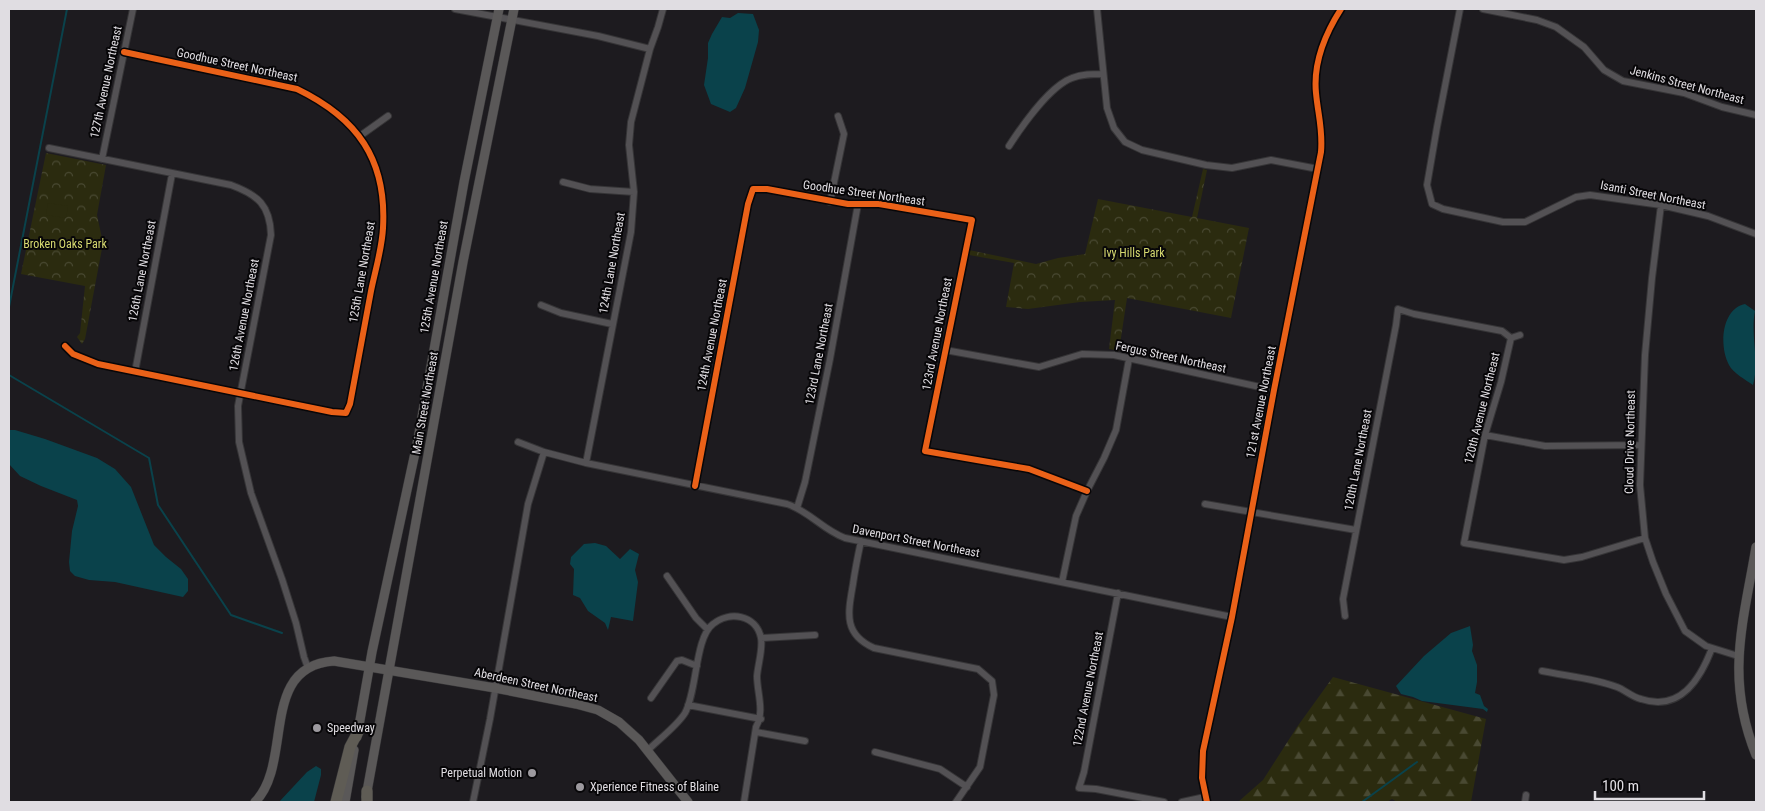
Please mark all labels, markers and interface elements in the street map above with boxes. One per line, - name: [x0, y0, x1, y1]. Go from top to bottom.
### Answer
- street label: 127th Avenue Northeast: [87, 24, 125, 139]
- street label: Goodhue Street Northeast: [175, 45, 299, 85]
- street label: Jenkins Street Northeast: [1628, 63, 1746, 107]
- street label: Goodhue Street Northeast: [802, 178, 926, 209]
- street label: Isanti Street Northeast: [1599, 178, 1707, 212]
- street label: 124th Lane Northeast: [596, 211, 628, 315]
- street label: 126th Lane Northeast: [125, 219, 159, 323]
- street label: 125th Avenue Northeast: [417, 219, 451, 335]
- street label: 125th Lane Northeast: [346, 220, 378, 324]
- park label: Broken Oaks Park: [23, 237, 107, 251]
- park label: Ivy Hills Park: [1103, 246, 1165, 260]
- street label: 126th Avenue Northeast: [226, 257, 262, 372]
- street label: 123rd Avenue Northeast: [919, 276, 955, 392]
- street label: 124th Avenue Northeast: [694, 277, 730, 392]
- street label: 123rd Lane Northeast: [802, 302, 836, 406]
- street label: Fergus Street Northeast: [1114, 338, 1228, 376]
- street label: 121st Avenue Northeast: [1243, 344, 1279, 459]
- street label: Main Street Northeast: [409, 350, 441, 456]
- street label: 120th Avenue Northeast: [1461, 350, 1503, 465]
- street label: Cloud Drive Northeast: [1622, 389, 1638, 494]
- street label: 120th Lane Northeast: [1341, 408, 1375, 512]
- street label: Davenport Street Northeast: [851, 522, 981, 560]
- street label: 122nd Avenue Northeast: [1070, 630, 1106, 748]
- street label: Aberdeen Street Northeast: [473, 665, 599, 705]
- place label: Speedway: [327, 721, 375, 735]
- marker: Speedway: [311, 722, 323, 734]
- place label: Perpetual Motion: [441, 766, 522, 780]
- marker: Perpetual Motion: [526, 767, 538, 779]
- scale bar: [1595, 768, 1704, 800]
- text: 100 m: [1602, 777, 1639, 795]
- place label: Xperience Fitness of Blaine: [590, 780, 719, 794]
- marker: Xperience Fitness of Blaine: [574, 781, 586, 793]

